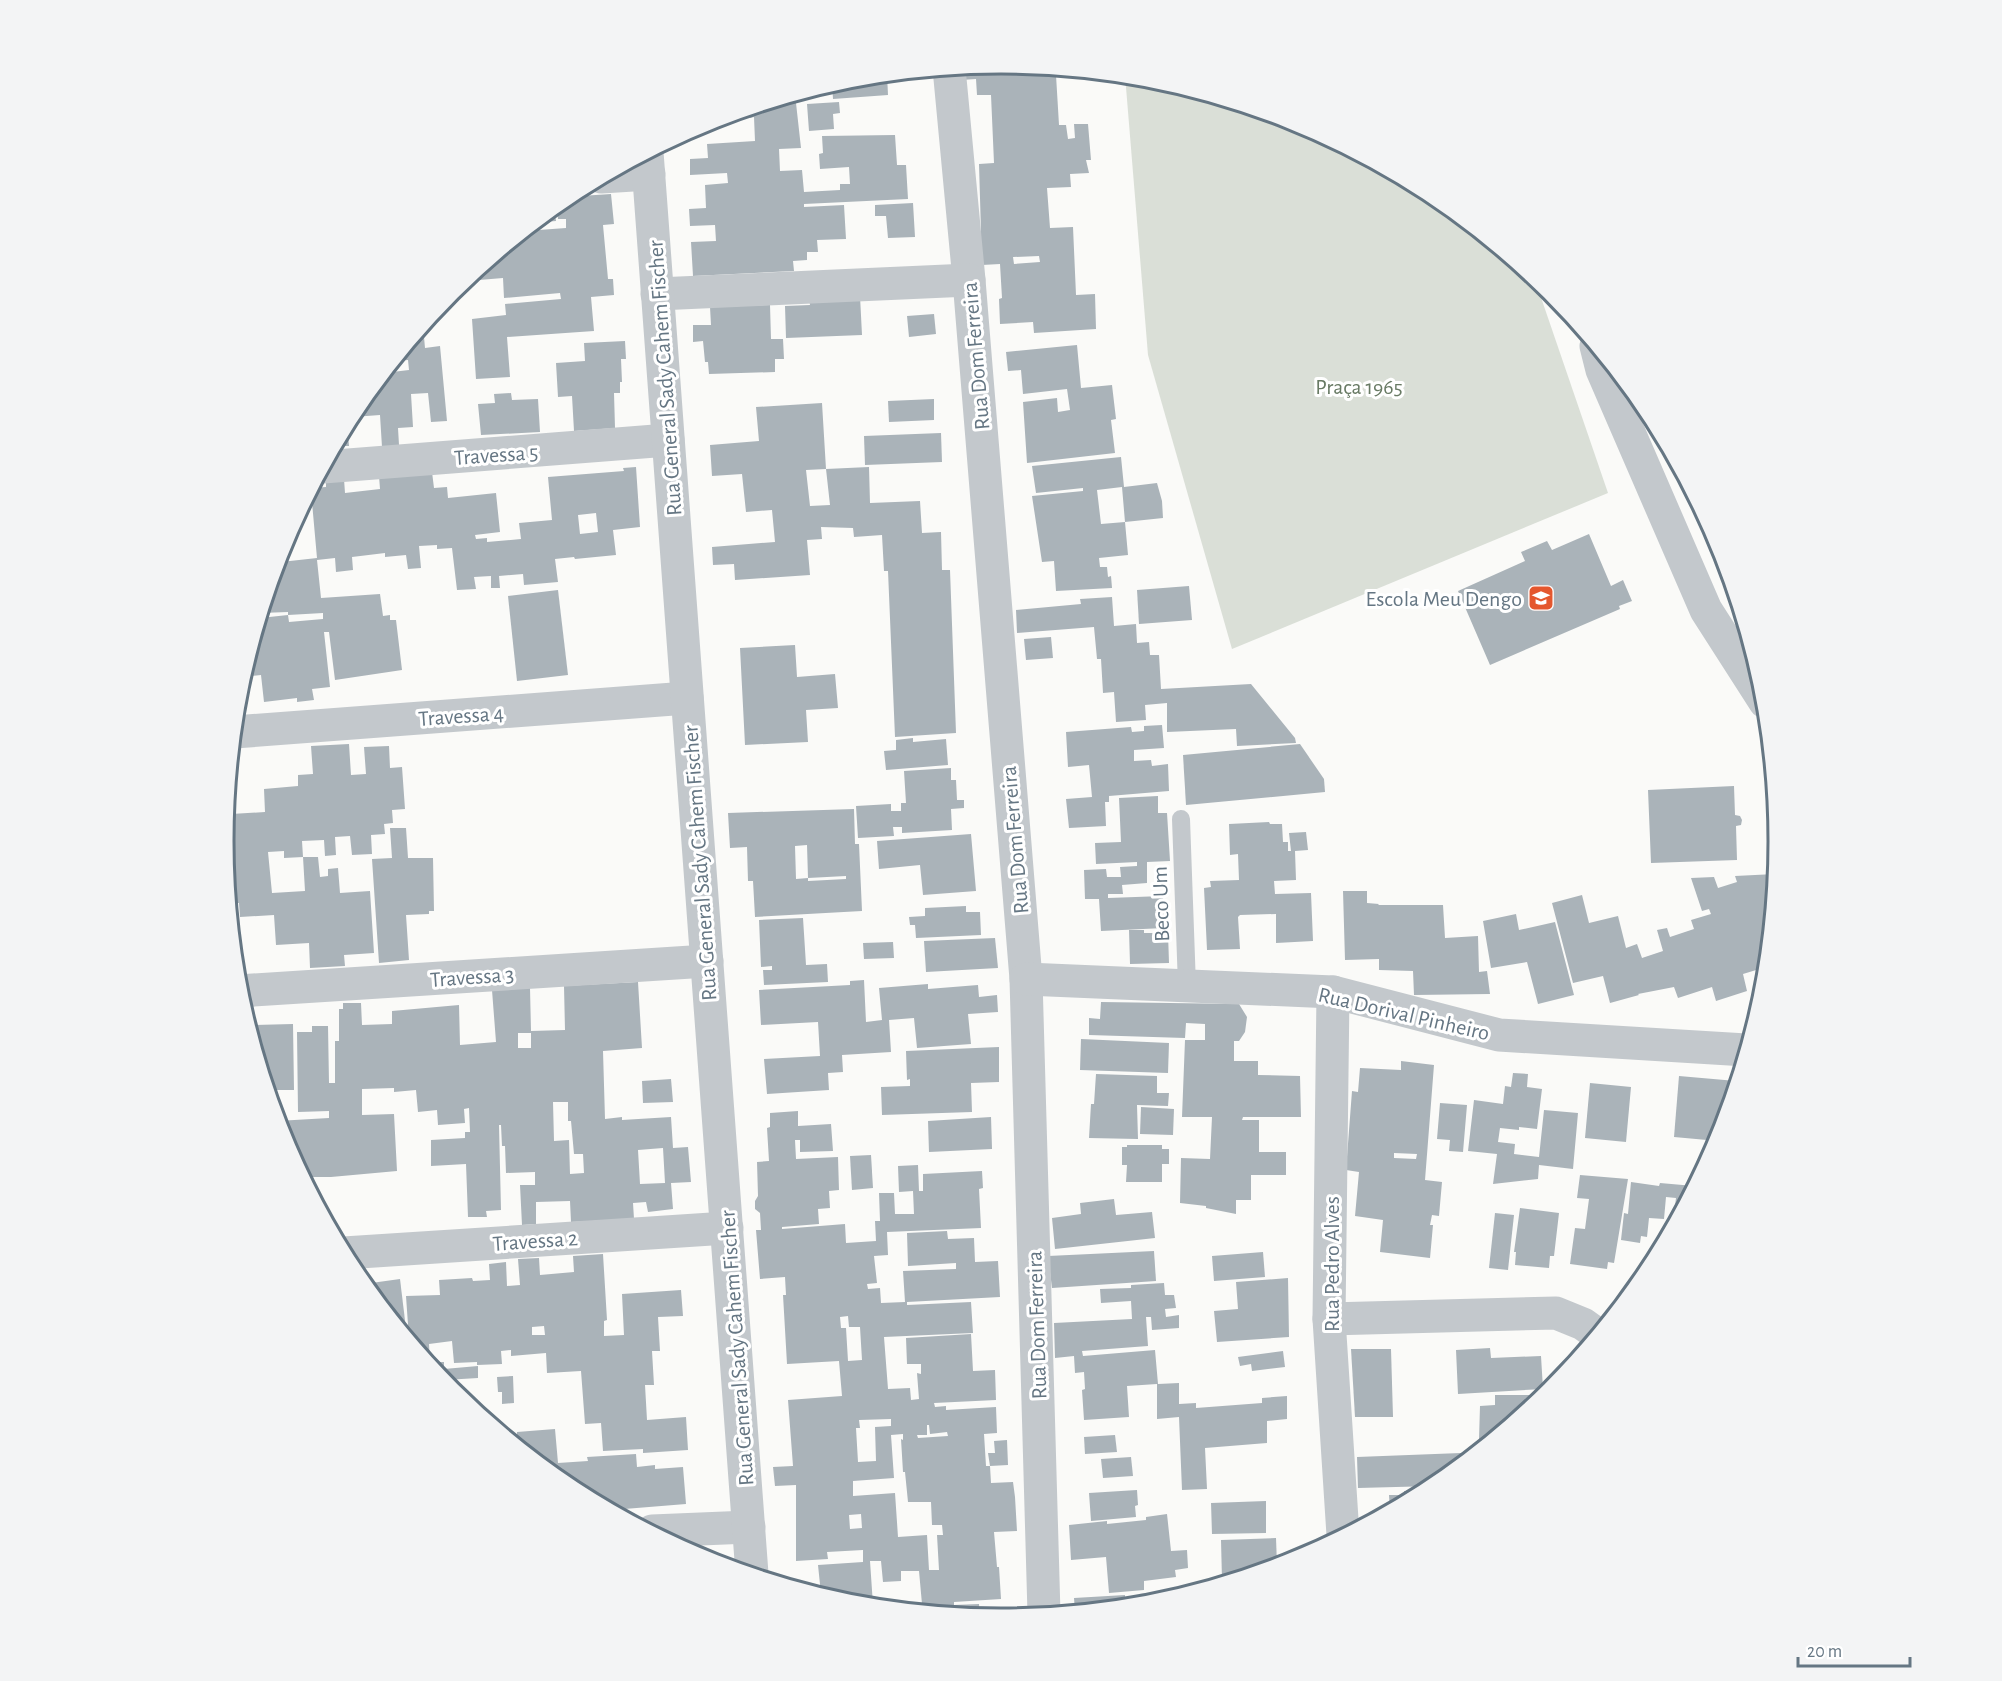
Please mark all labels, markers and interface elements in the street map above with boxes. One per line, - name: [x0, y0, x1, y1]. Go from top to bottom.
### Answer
- street label: Rua General Sady Cahem Fischer: [644, 239, 686, 517]
- street label: Rua Dom Ferreira: [959, 281, 993, 431]
- park label: Praça 1965: [1315, 376, 1403, 398]
- street label: Travessa 5: [453, 441, 539, 469]
- school or university icon: Escola Meu Dengo: [1526, 583, 1556, 613]
- place label: Escola Meu Dengo: [1366, 588, 1522, 610]
- street label: Travessa 4: [417, 702, 505, 730]
- street label: Rua General Sady Cahem Fischer: [679, 724, 721, 1002]
- street label: Rua Dom Ferreira: [998, 765, 1032, 915]
- street label: Beco Um: [1149, 866, 1173, 942]
- street label: Travessa 3: [429, 963, 515, 991]
- street label: Rua Dorival Pinheiro: [1316, 984, 1492, 1044]
- street label: Rua Pedro Alves: [1321, 1196, 1343, 1332]
- street label: Rua General Sady Cahem Fischer: [716, 1209, 758, 1487]
- street label: Travessa 2: [492, 1227, 578, 1255]
- street label: Rua Dom Ferreira: [1023, 1250, 1051, 1400]
- scale bar: [1798, 1630, 1910, 1668]
- text: 20 m: [1807, 1643, 1842, 1661]

